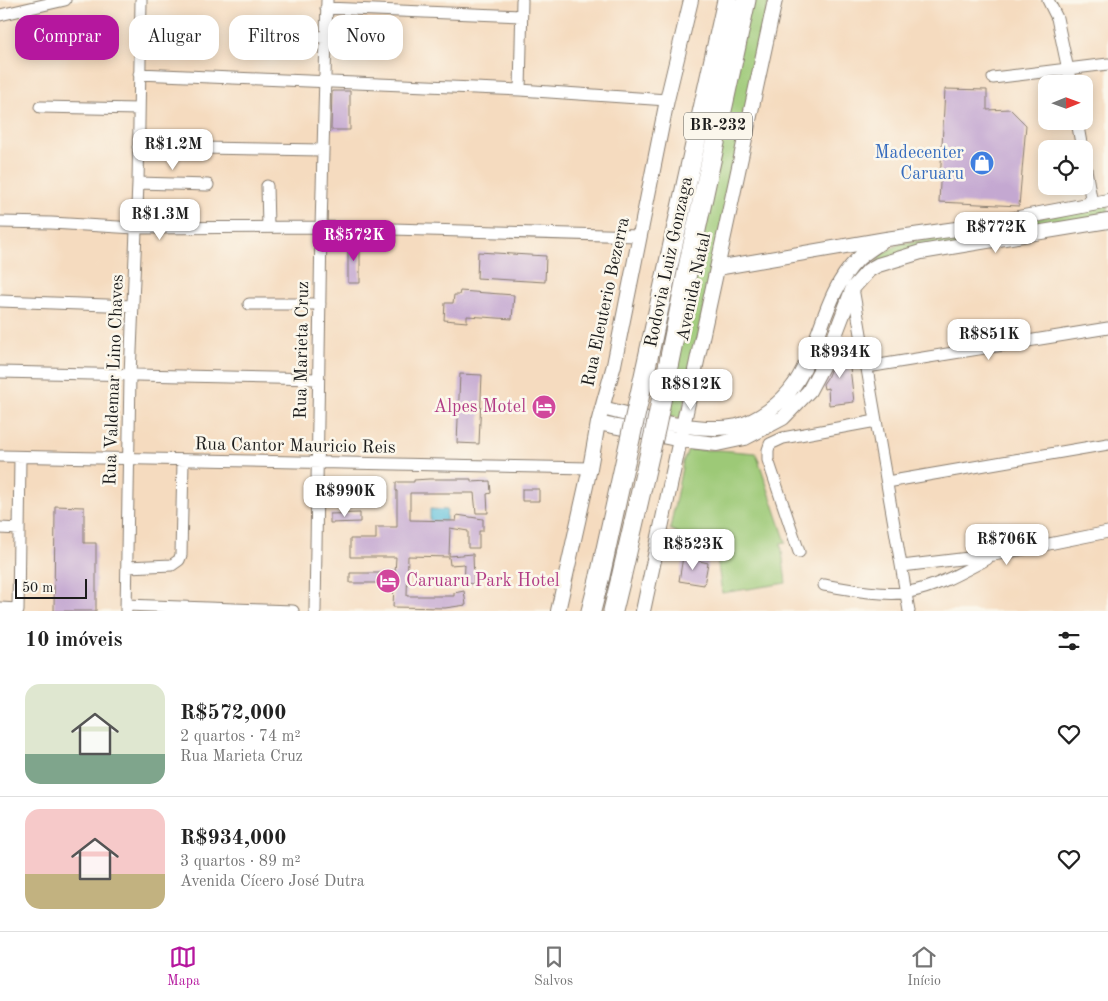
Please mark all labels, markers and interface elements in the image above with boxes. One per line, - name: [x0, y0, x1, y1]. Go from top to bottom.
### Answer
- chip: Comprar: [15, 15, 119, 60]
- chip: Alugar: [129, 15, 219, 60]
- chip: Filtros: [229, 15, 318, 60]
- chip: Novo: [328, 15, 403, 60]
- north arrow: [1038, 75, 1092, 130]
- map controls: [1038, 75, 1093, 195]
- road number: BR-232: [684, 112, 752, 140]
- pin: R$1.2M: [132, 128, 214, 171]
- text: R$1.2M: [144, 137, 202, 153]
- button: locate: [1038, 140, 1093, 195]
- place label: Madecenter Caruaru: [875, 144, 965, 183]
- shop icon: Madecenter Caruaru: [969, 150, 995, 176]
- street label: Rodovia Luiz Gonzaga: [642, 175, 696, 349]
- pin: R$1.3M: [119, 198, 201, 241]
- text: R$1.3M: [131, 207, 189, 223]
- pin: R$772K: [955, 212, 1037, 254]
- street label: Rua Eleuterio Bezerra: [579, 215, 633, 388]
- pin: R$572K: [313, 220, 395, 262]
- text: R$772K: [965, 220, 1027, 236]
- text: R$572K: [323, 228, 385, 244]
- street label: Avenida Natal: [674, 231, 714, 343]
- street label: Rua Valdemar Lino Chaves: [101, 274, 127, 486]
- street label: Rua Marieta Cruz: [292, 281, 312, 419]
- pin: R$851K: [948, 318, 1030, 361]
- text: R$851K: [958, 327, 1020, 343]
- pin: R$934K: [799, 336, 881, 379]
- text: R$934K: [809, 345, 871, 361]
- pin: R$812K: [650, 368, 732, 411]
- text: R$812K: [660, 377, 722, 393]
- hotel icon: Alpes Motel: [531, 394, 557, 420]
- place label: Alpes Motel: [433, 398, 526, 416]
- street label: Rua Cantor Mauricio Reis: [194, 435, 396, 457]
- pin: R$990K: [304, 476, 386, 518]
- text: R$990K: [314, 484, 376, 500]
- pin: R$706K: [966, 524, 1048, 566]
- pin: R$523K: [652, 528, 734, 571]
- text: R$706K: [976, 532, 1038, 548]
- text: R$523K: [662, 537, 724, 553]
- hotel icon: Caruaru Park Hotel: [375, 568, 401, 594]
- place label: Caruaru Park Hotel: [406, 572, 560, 590]
- scale bar: [15, 576, 88, 599]
- text: 50 m: [22, 581, 53, 595]
- icon: filters: [1055, 627, 1083, 655]
- text: 10 imóveis: [25, 630, 123, 651]
- text: R$572,000: [180, 703, 286, 724]
- icon: home: [65, 704, 125, 764]
- icon: heart: [1055, 720, 1083, 748]
- text: 2 quartos · 74 m²: [180, 729, 301, 745]
- text: Rua Marieta Cruz: [180, 749, 303, 765]
- text: R$934,000: [180, 828, 286, 849]
- icon: home: [65, 829, 125, 889]
- icon: heart: [1055, 845, 1083, 873]
- text: 3 quartos · 89 m²: [180, 854, 301, 870]
- text: Avenida Cícero José Dutra: [180, 874, 365, 890]
- tab: Mapa: [167, 943, 200, 990]
- tab: Salvos: [534, 943, 573, 990]
- tab: Início: [907, 943, 941, 990]

